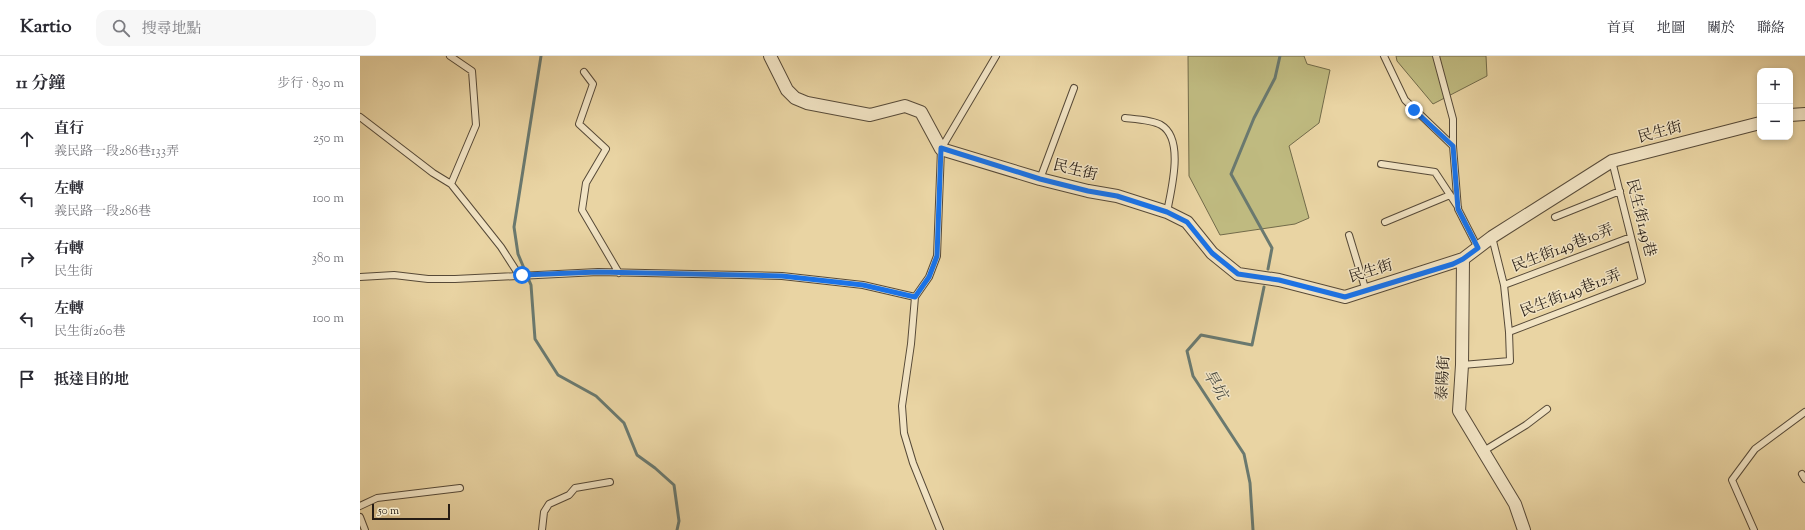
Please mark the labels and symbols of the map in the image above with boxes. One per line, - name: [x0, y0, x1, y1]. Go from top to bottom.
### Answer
- route end: [1405, 101, 1423, 119]
- street label: 民生街: [1636, 117, 1684, 149]
- street label: 民生街: [1051, 155, 1099, 187]
- street label: 民生街149巷: [1620, 177, 1660, 259]
- street label: 民生街149巷10弄: [1509, 220, 1617, 278]
- street label: 民生街: [1346, 255, 1396, 289]
- street label: 民生街149巷12弄: [1517, 265, 1625, 323]
- route start: [513, 266, 531, 284]
- street label: 泰陽街: [1432, 355, 1456, 401]
- water label: 旱坑: [1196, 365, 1233, 406]
- scale bar: [372, 502, 450, 521]

